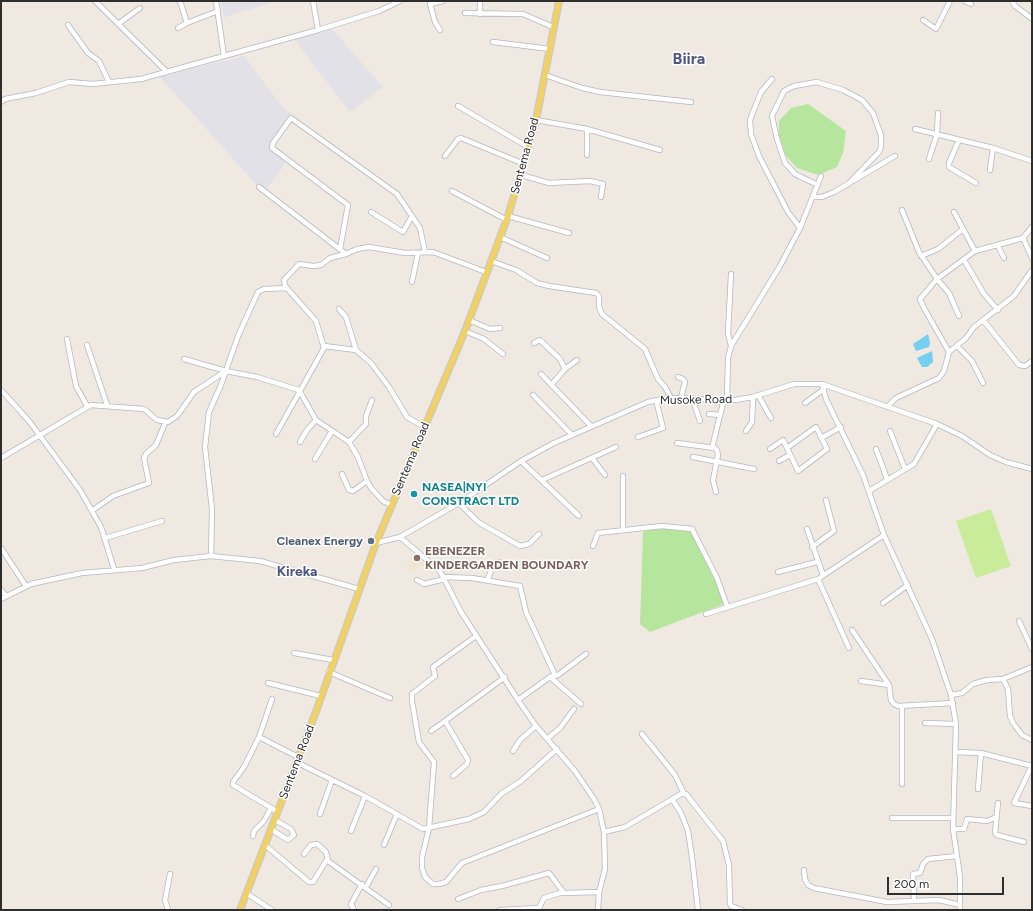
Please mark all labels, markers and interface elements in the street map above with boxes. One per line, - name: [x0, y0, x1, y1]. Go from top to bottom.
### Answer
- district label: Biira: [673, 49, 705, 69]
- street label: Sentema Road: [508, 116, 542, 196]
- street label: Musoke Road: [660, 392, 732, 408]
- street label: Sentema Road: [389, 420, 433, 498]
- place label: NASEA|NYI CONSTRACT LTD: [422, 480, 519, 508]
- marker: NASEA|NYI CONSTRACT LTD: [409, 489, 419, 499]
- place label: Cleanex Energy: [277, 534, 363, 548]
- marker: Cleanex Energy: [366, 536, 376, 546]
- place label: EBENEZER KINDERGARDEN BOUNDARY: [425, 544, 588, 572]
- marker: EBENEZER KINDERGARDEN BOUNDARY: [412, 553, 422, 563]
- district label: Kireka: [277, 564, 317, 580]
- street label: Sentema Road: [276, 723, 318, 801]
- scale bar: [889, 869, 1006, 895]
- text: 200 m: [894, 877, 929, 891]

